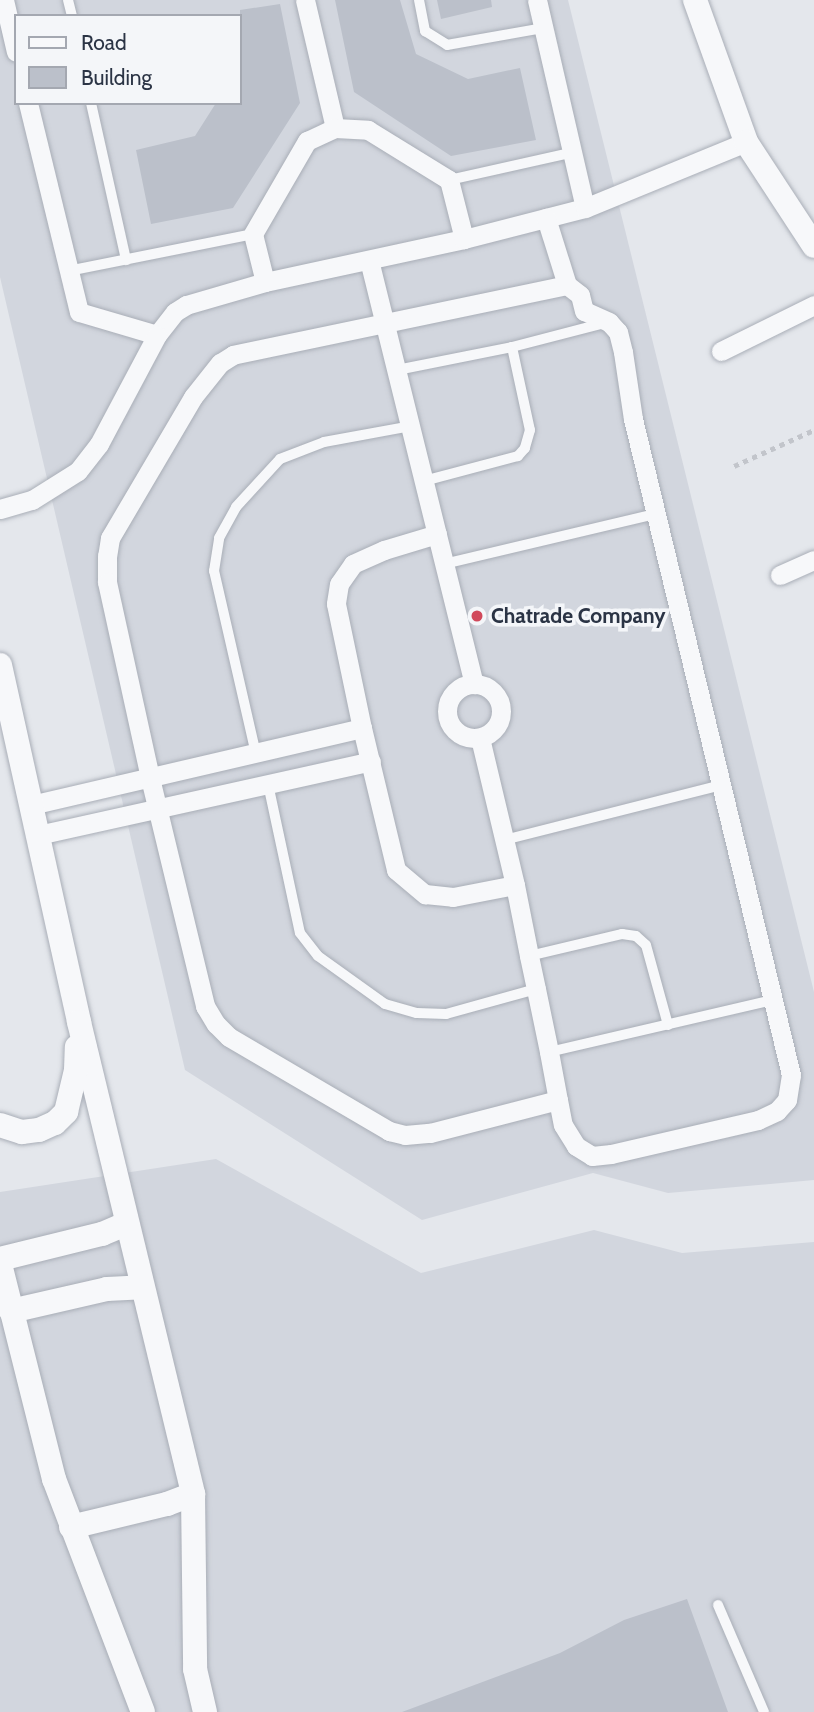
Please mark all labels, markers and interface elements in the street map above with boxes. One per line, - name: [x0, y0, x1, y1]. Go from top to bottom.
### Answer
- legend: [14, 14, 242, 105]
- text: Road: [81, 30, 127, 55]
- text: Building: [81, 65, 152, 90]
- place label: Chatrade Company: [491, 603, 665, 629]
- marker: Chatrade Company: [469, 608, 485, 624]

